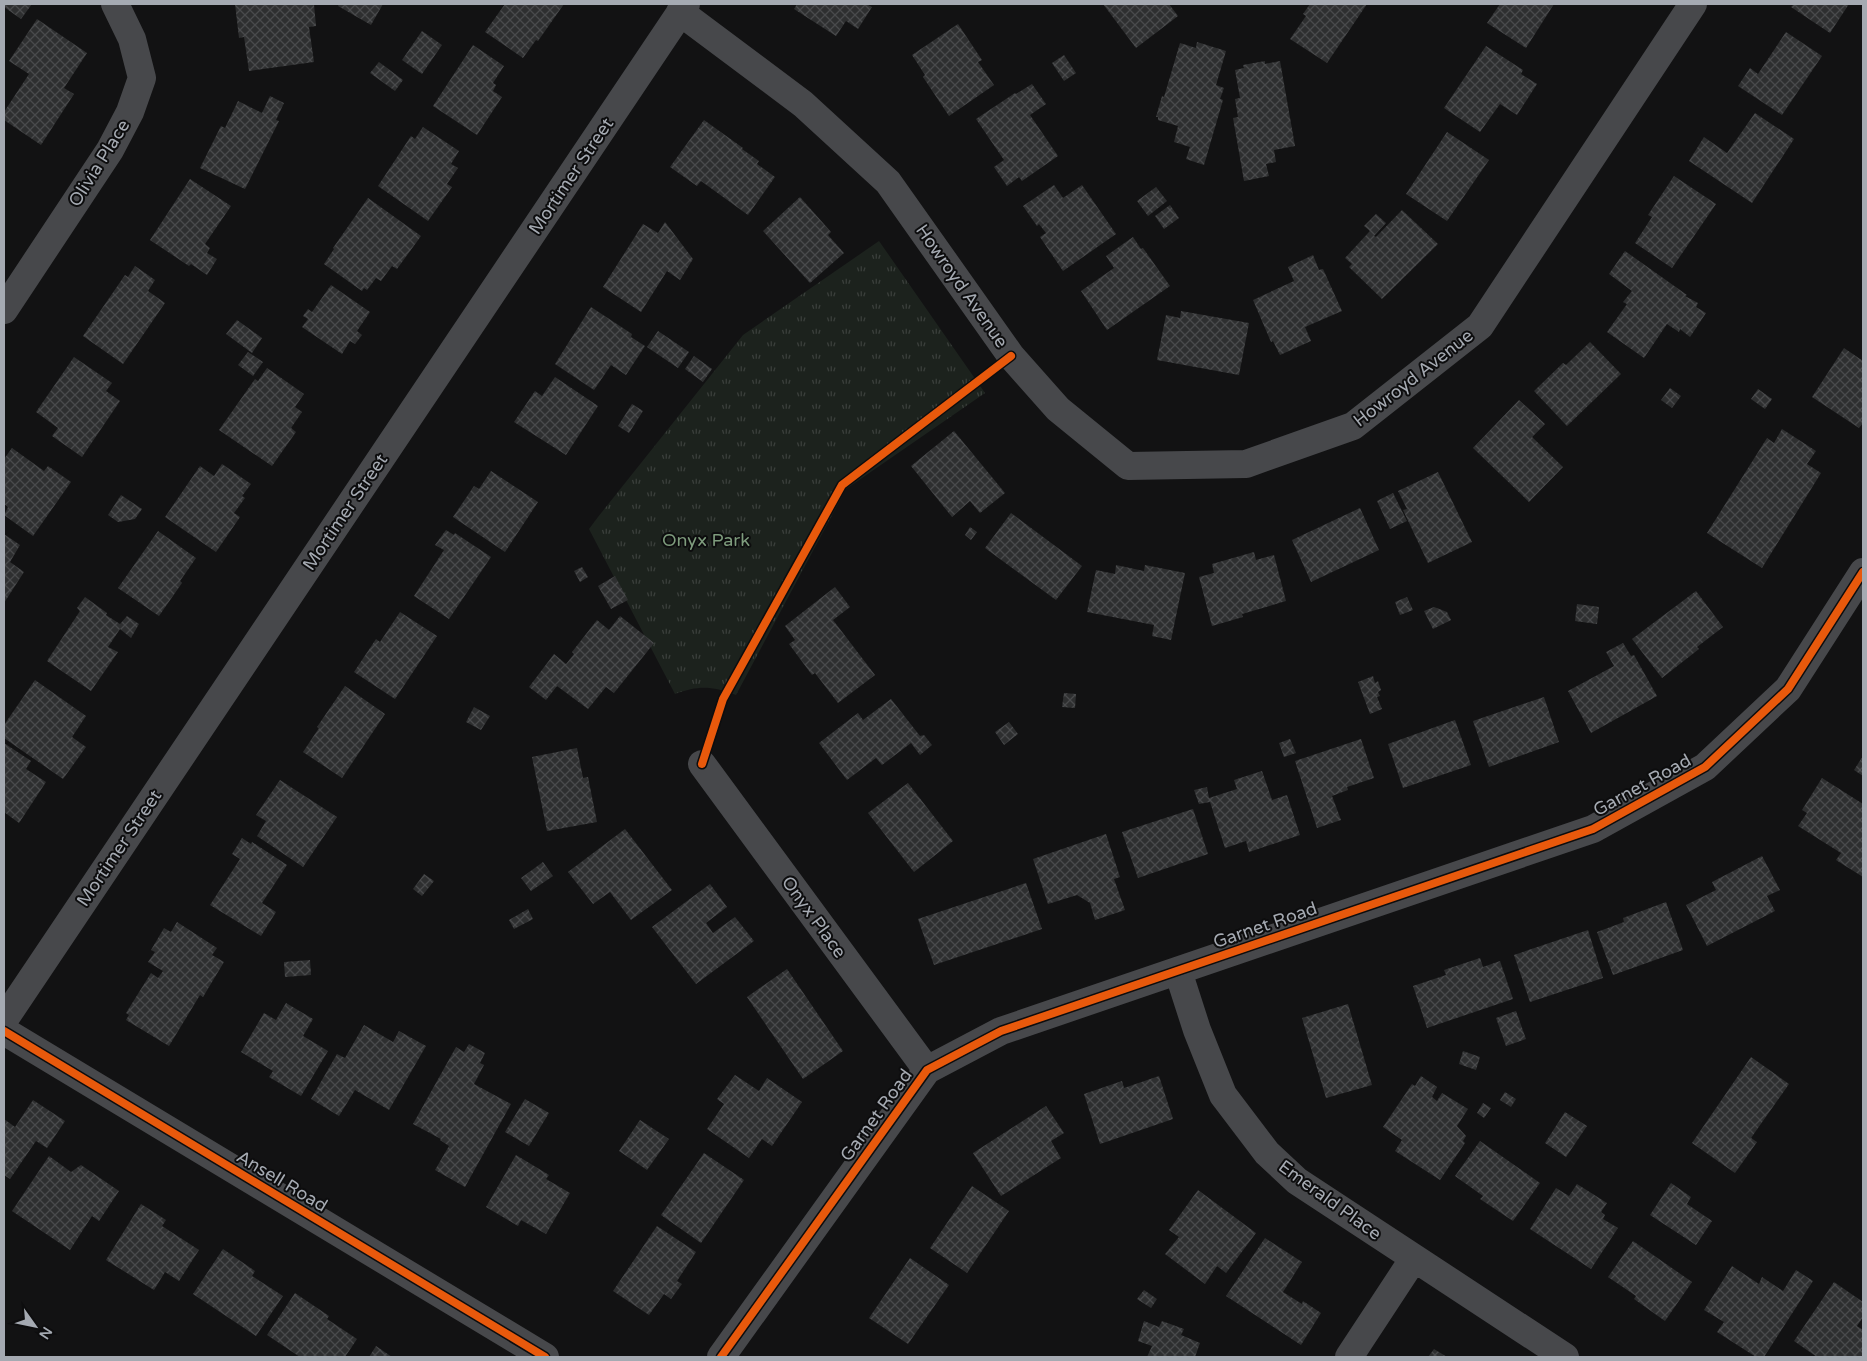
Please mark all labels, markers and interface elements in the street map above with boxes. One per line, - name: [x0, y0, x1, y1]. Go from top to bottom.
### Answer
- street label: Mortimer Street: [524, 113, 618, 239]
- street label: Olivia Place: [64, 115, 134, 211]
- street label: Howroyd Avenue: [911, 220, 1013, 352]
- street label: Howroyd Avenue: [1349, 324, 1477, 432]
- street label: Mortimer Street: [298, 449, 392, 575]
- park label: Onyx Park: [662, 529, 750, 551]
- street label: Garnet Road: [1589, 749, 1695, 821]
- street label: Mortimer Street: [72, 785, 166, 911]
- street label: Onyx Place: [777, 872, 851, 962]
- street label: Garnet Road: [1210, 897, 1320, 953]
- street label: Garnet Road: [835, 1065, 917, 1165]
- street label: Ansell Road: [233, 1145, 331, 1217]
- street label: Emerald Place: [1274, 1155, 1386, 1245]
- north arrow: [10, 1301, 60, 1351]
- text: N: [35, 1323, 56, 1342]

